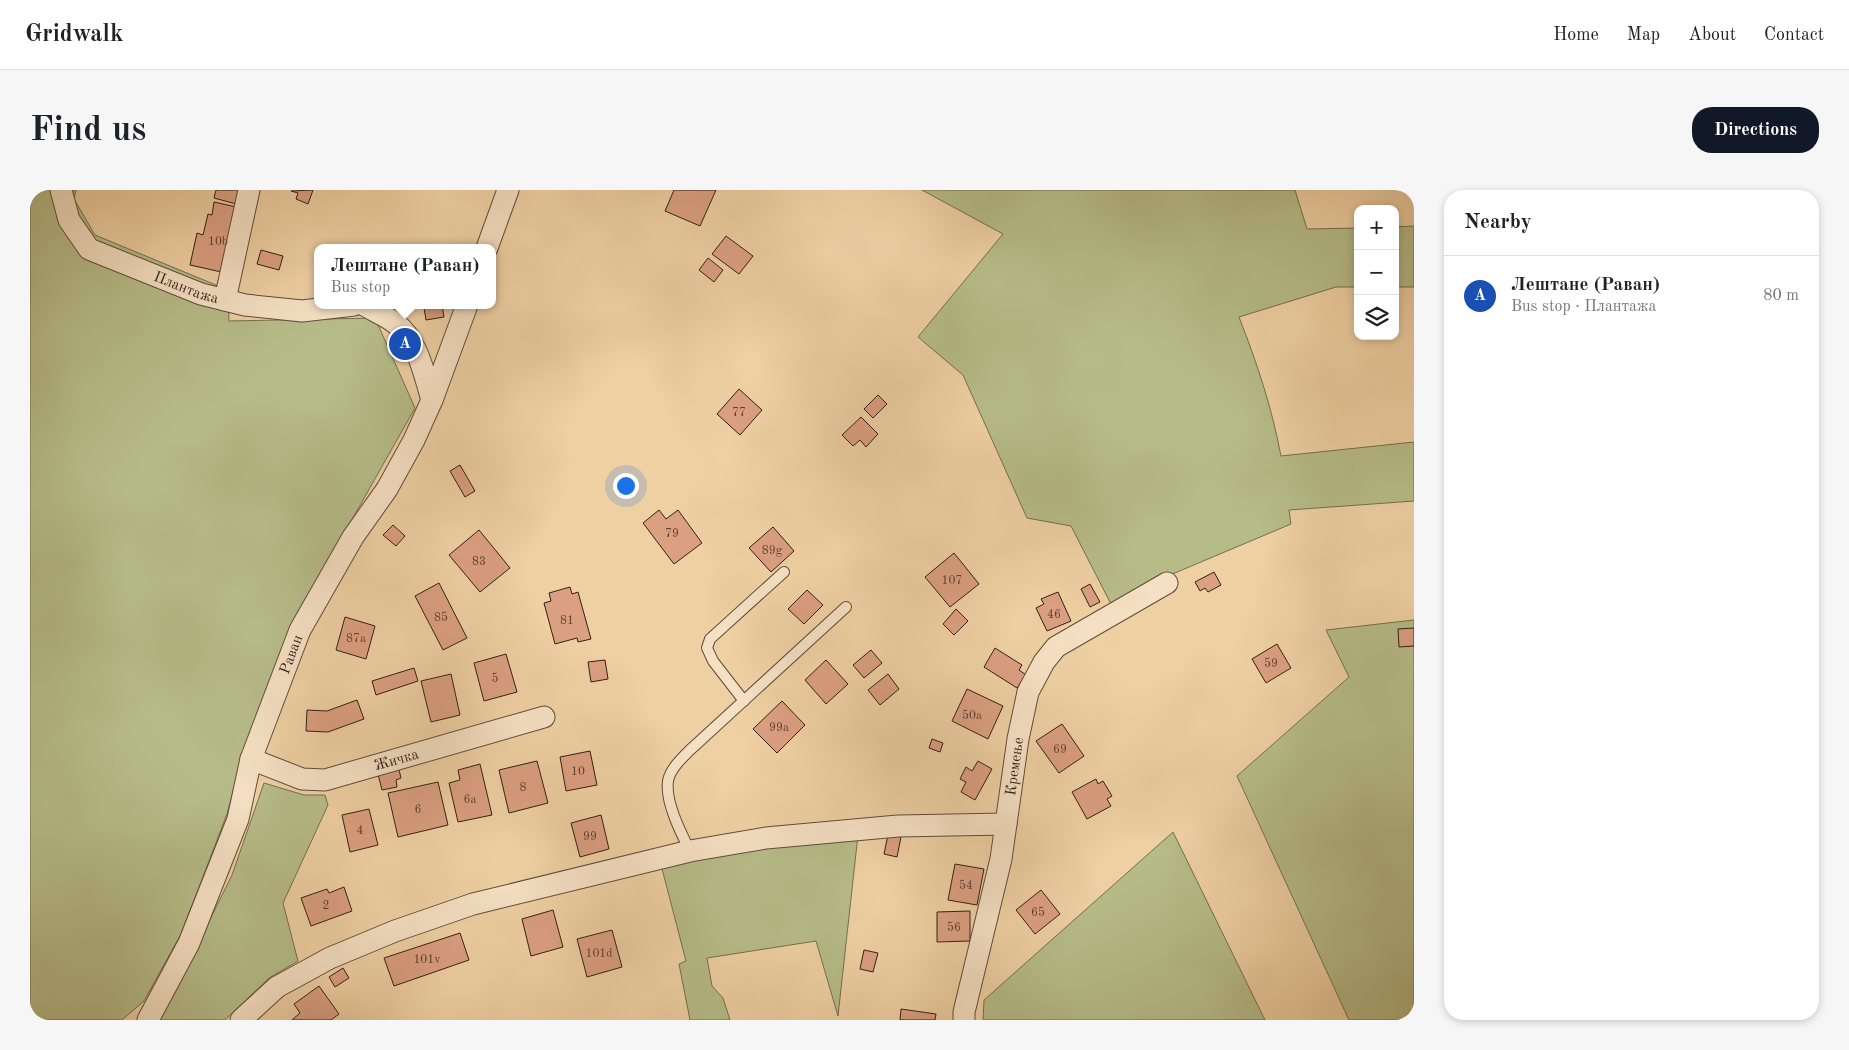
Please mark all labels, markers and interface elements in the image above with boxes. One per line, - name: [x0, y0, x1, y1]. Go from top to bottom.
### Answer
- text: Gridwalk: [25, 23, 123, 47]
- text: Home: [1553, 26, 1599, 44]
- text: Map: [1627, 26, 1660, 44]
- text: About: [1688, 26, 1736, 44]
- text: Contact: [1764, 26, 1824, 44]
- button: Directions: [1692, 107, 1819, 153]
- text: Find us: [30, 113, 146, 148]
- map controls: [1354, 205, 1399, 340]
- button: +: [1354, 205, 1399, 250]
- text: Nearby: [1464, 212, 1532, 233]
- house number: 10b: [208, 236, 228, 248]
- popup: [314, 244, 496, 309]
- button: −: [1354, 250, 1399, 295]
- text: Лештане (Раван): [330, 257, 480, 276]
- street label: Плантажа: [151, 270, 220, 307]
- text: Лештане (Раван): [1511, 276, 1660, 295]
- text: Bus stop: [330, 280, 390, 296]
- text: A: [1474, 288, 1486, 304]
- text: 80 m: [1763, 288, 1799, 304]
- button: layers: [1354, 295, 1399, 340]
- text: Bus stop · Плантажа: [1511, 299, 1656, 315]
- pin: A: [389, 325, 421, 363]
- house number: 77: [732, 407, 746, 419]
- your location: [613, 473, 639, 499]
- house number: 79: [665, 528, 679, 540]
- house number: 89g: [762, 545, 783, 557]
- house number: 83: [472, 556, 486, 568]
- house number: 107: [942, 575, 962, 587]
- house number: 46: [1047, 609, 1061, 621]
- house number: 85: [434, 611, 448, 624]
- house number: 81: [560, 615, 574, 627]
- street label: Раван: [278, 633, 306, 676]
- house number: 87a: [346, 633, 366, 645]
- house number: 59: [1264, 657, 1278, 670]
- house number: 5: [492, 672, 499, 685]
- house number: 50a: [962, 709, 982, 722]
- house number: 99a: [769, 722, 789, 734]
- street label: Кремење: [1004, 736, 1027, 797]
- house number: 69: [1053, 744, 1067, 756]
- street label: Жичка: [373, 747, 421, 774]
- house number: 10: [571, 766, 585, 778]
- house number: 8: [520, 782, 527, 794]
- house number: 6a: [464, 794, 477, 806]
- house number: 6: [415, 804, 422, 816]
- house number: 4: [357, 825, 364, 837]
- house number: 99: [583, 831, 597, 843]
- house number: 54: [959, 879, 973, 892]
- house number: 2: [323, 900, 329, 912]
- house number: 65: [1031, 906, 1045, 919]
- house number: 56: [947, 921, 961, 934]
- house number: 101d: [585, 948, 613, 960]
- house number: 101v: [413, 954, 441, 966]

